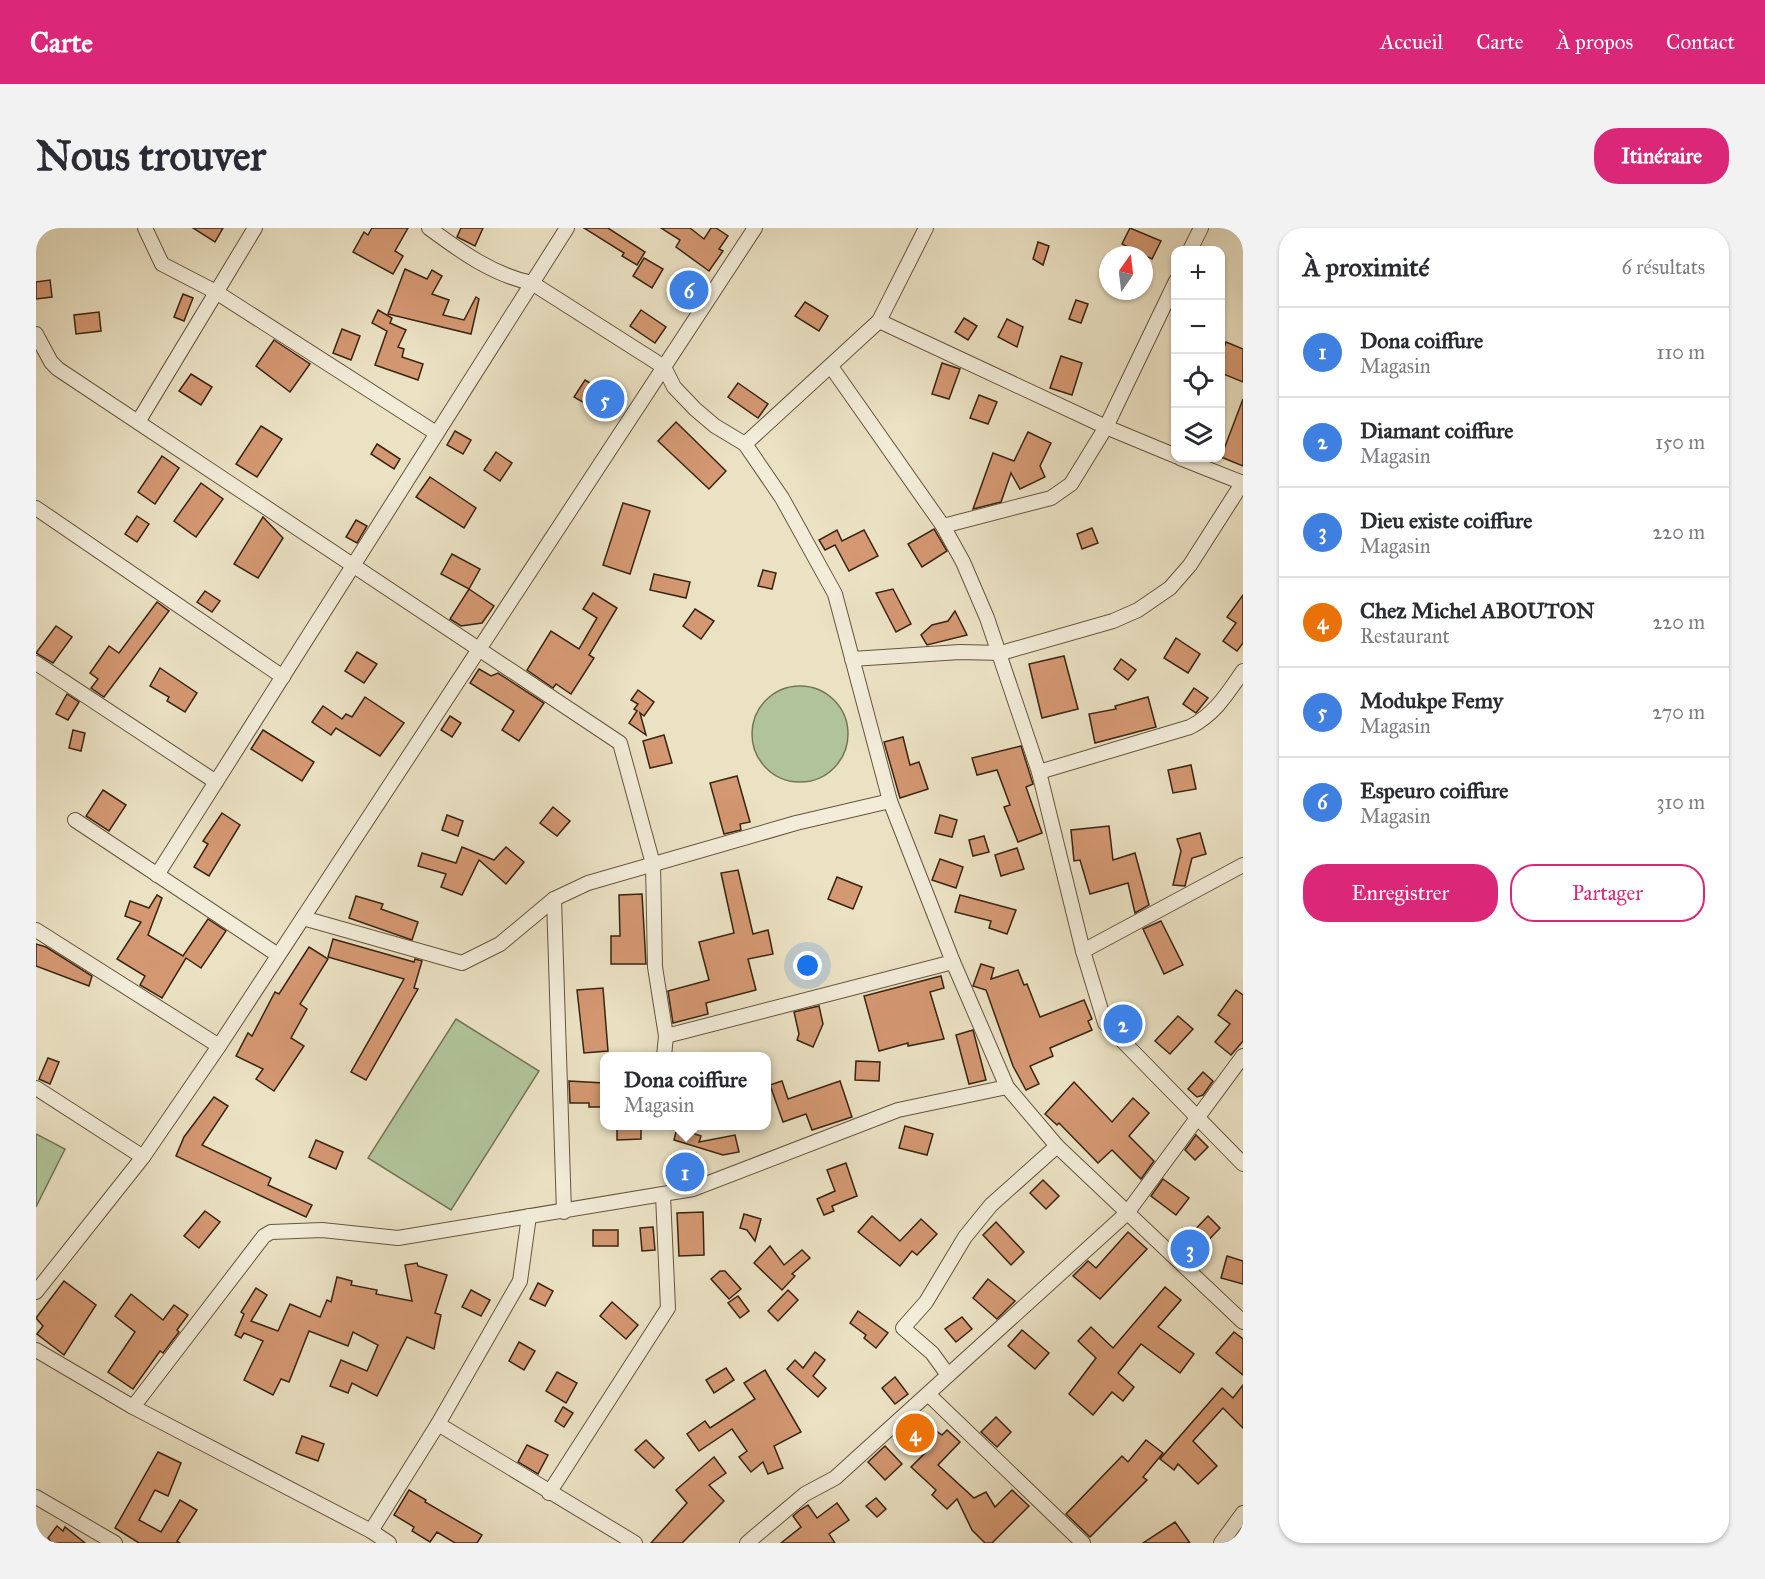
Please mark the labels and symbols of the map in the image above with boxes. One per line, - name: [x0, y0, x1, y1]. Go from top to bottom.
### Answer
- north arrow: [1099, 246, 1153, 300]
- pin: 6: [670, 268, 708, 312]
- pin: 5: [586, 376, 624, 422]
- your location: [793, 951, 822, 980]
- pin: 2: [1104, 1002, 1142, 1046]
- pin: 1: [666, 1150, 704, 1194]
- pin: 3: [1170, 1226, 1210, 1272]
- pin: 4: [896, 1410, 934, 1456]

